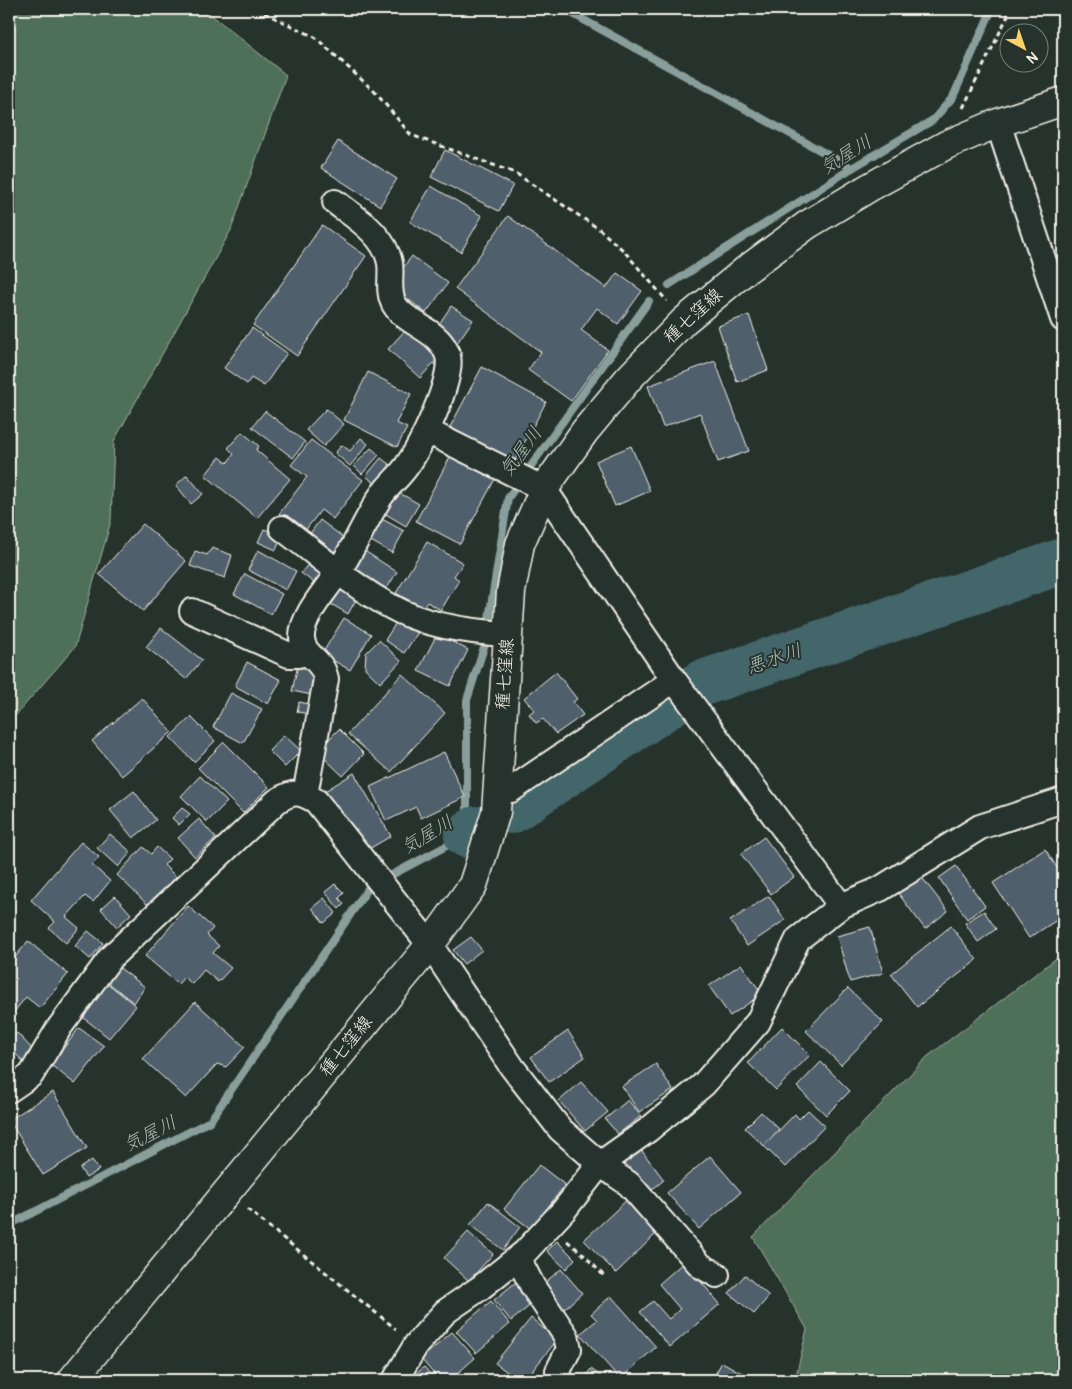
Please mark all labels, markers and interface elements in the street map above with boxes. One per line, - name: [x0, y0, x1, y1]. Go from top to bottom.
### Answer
- north arrow: [1000, 22, 1050, 72]
- text: N: [1023, 48, 1041, 67]
- water label: 気屋川: [815, 130, 877, 180]
- street label: 種七窪線: [659, 283, 727, 349]
- water label: 気屋川: [495, 422, 547, 482]
- street label: 種七窪線: [491, 637, 519, 711]
- water label: 悪水川: [743, 638, 805, 680]
- water label: 気屋川: [396, 810, 458, 860]
- street label: 種七窪線: [314, 1011, 378, 1081]
- water label: 気屋川: [119, 1110, 181, 1158]

